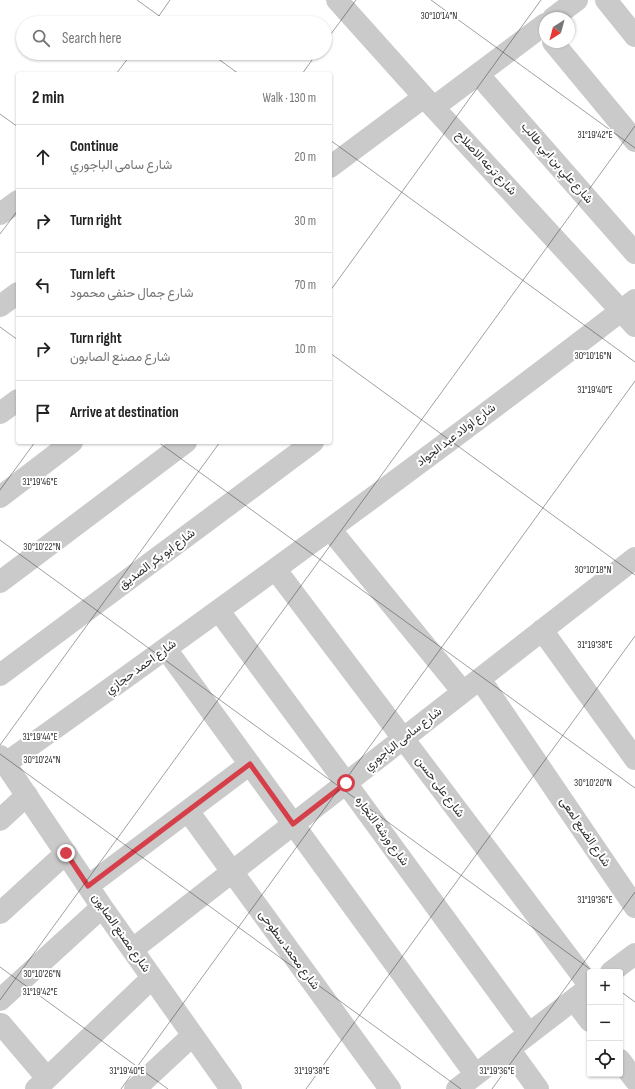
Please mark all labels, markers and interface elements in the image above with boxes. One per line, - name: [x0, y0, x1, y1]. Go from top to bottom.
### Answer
- text: 30°10'14"N: [421, 10, 457, 22]
- north arrow: [539, 12, 575, 48]
- search box: [16, 16, 332, 60]
- icon: search: [30, 27, 52, 49]
- text: Search here: [62, 29, 122, 48]
- text: 2 min: [32, 88, 64, 108]
- text: Walk · 130 m: [263, 90, 316, 106]
- street label: شارع علي بن ابي طالب: [516, 119, 596, 208]
- street label: شارع ترعه الاصلاح: [452, 128, 520, 199]
- text: 31°19'42"E: [577, 129, 613, 141]
- text: Continue: [70, 137, 119, 156]
- icon: ahead: [32, 146, 54, 168]
- text: 20 m: [294, 149, 316, 165]
- text: شارع سامى الباجوري: [70, 157, 172, 173]
- icon: right: [32, 210, 54, 232]
- text: Turn right: [70, 211, 122, 230]
- text: 30 m: [294, 213, 316, 229]
- text: Turn left: [70, 265, 115, 284]
- icon: left: [32, 274, 54, 296]
- text: 70 m: [295, 277, 316, 293]
- text: شارع جمال حنفى محمود: [70, 285, 193, 301]
- text: Turn right: [70, 329, 122, 348]
- icon: right: [32, 338, 54, 360]
- text: 10 m: [295, 341, 316, 357]
- text: شارع مصنع الصابون: [70, 349, 170, 365]
- text: 30°10'16"N: [574, 350, 612, 362]
- text: 31°19'40"E: [577, 384, 613, 396]
- street label: شارع اولاد عبد الجواد: [413, 400, 499, 471]
- icon: arrive: [32, 402, 54, 424]
- text: Arrive at destination: [70, 403, 179, 422]
- text: 31°19'46"E: [22, 476, 58, 488]
- street label: شارع ابو بكر الصديق: [116, 525, 199, 593]
- text: 30°10'22"N: [23, 541, 61, 553]
- text: 30°10'18"N: [575, 564, 612, 576]
- street label: شارع احمد حجازي: [103, 636, 181, 699]
- text: 31°19'38"E: [577, 639, 613, 651]
- street label: شارع سامى الباجوري: [361, 704, 446, 776]
- text: 31°19'44"E: [22, 731, 58, 743]
- street label: شارع على حسن: [411, 753, 468, 821]
- text: 30°10'24"N: [23, 754, 61, 766]
- route start: [337, 774, 355, 792]
- text: 30°10'20"N: [574, 777, 612, 789]
- street label: شارع ورشة النجاره: [351, 793, 412, 869]
- street label: شارع الضبع لمعى: [555, 794, 614, 870]
- route end: [57, 844, 75, 862]
- street label: شارع مصنع الصابون: [87, 891, 154, 976]
- text: 31°19'36"E: [577, 894, 613, 906]
- street label: شارع محمد سطوحى: [254, 907, 323, 993]
- text: 30°10'26"N: [23, 968, 61, 980]
- map controls: [587, 969, 623, 1077]
- button: +: [587, 969, 623, 1005]
- text: 31°19'42"E: [22, 986, 58, 998]
- button: −: [587, 1005, 623, 1041]
- button: locate: [587, 1041, 623, 1077]
- text: 31°19'40"E: [109, 1065, 145, 1077]
- text: 31°19'38"E: [294, 1065, 330, 1077]
- text: 31°19'36"E: [479, 1065, 515, 1077]

